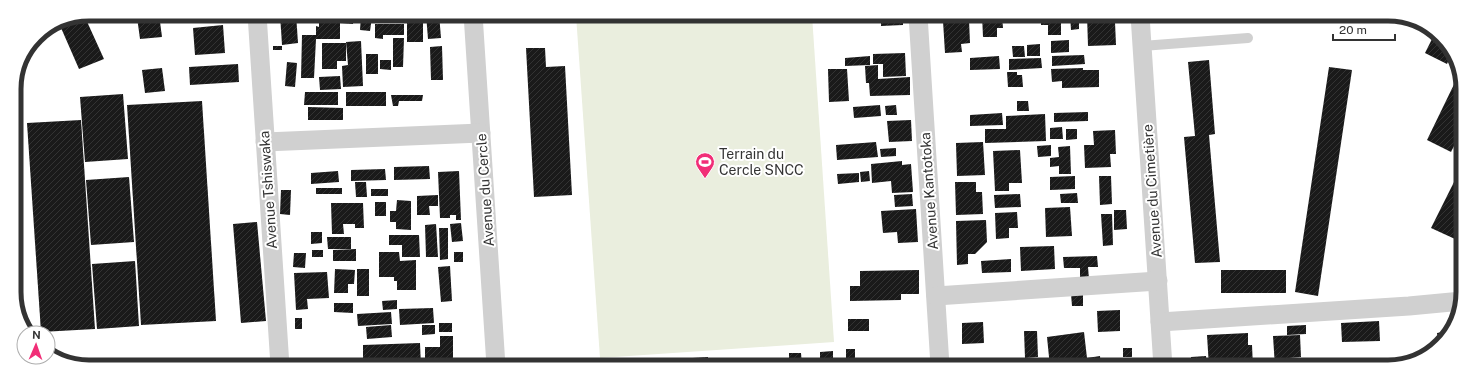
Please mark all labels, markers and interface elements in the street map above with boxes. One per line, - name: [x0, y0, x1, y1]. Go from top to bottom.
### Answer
- scale bar: [1333, 16, 1395, 42]
- text: 20 m: [1339, 23, 1367, 37]
- street label: Avenue du Cimetière: [1139, 123, 1165, 258]
- street label: Avenue Tshiswaka: [256, 130, 280, 250]
- street label: Avenue Kantotoka: [917, 132, 941, 250]
- street label: Avenue du Cercle: [473, 133, 497, 247]
- place label: Terrain du Cercle SNCC: [719, 146, 804, 178]
- sports icon: Terrain du Cercle SNCC: [694, 151, 716, 179]
- north arrow: [16, 325, 56, 365]
- text: N: [32, 329, 41, 341]

